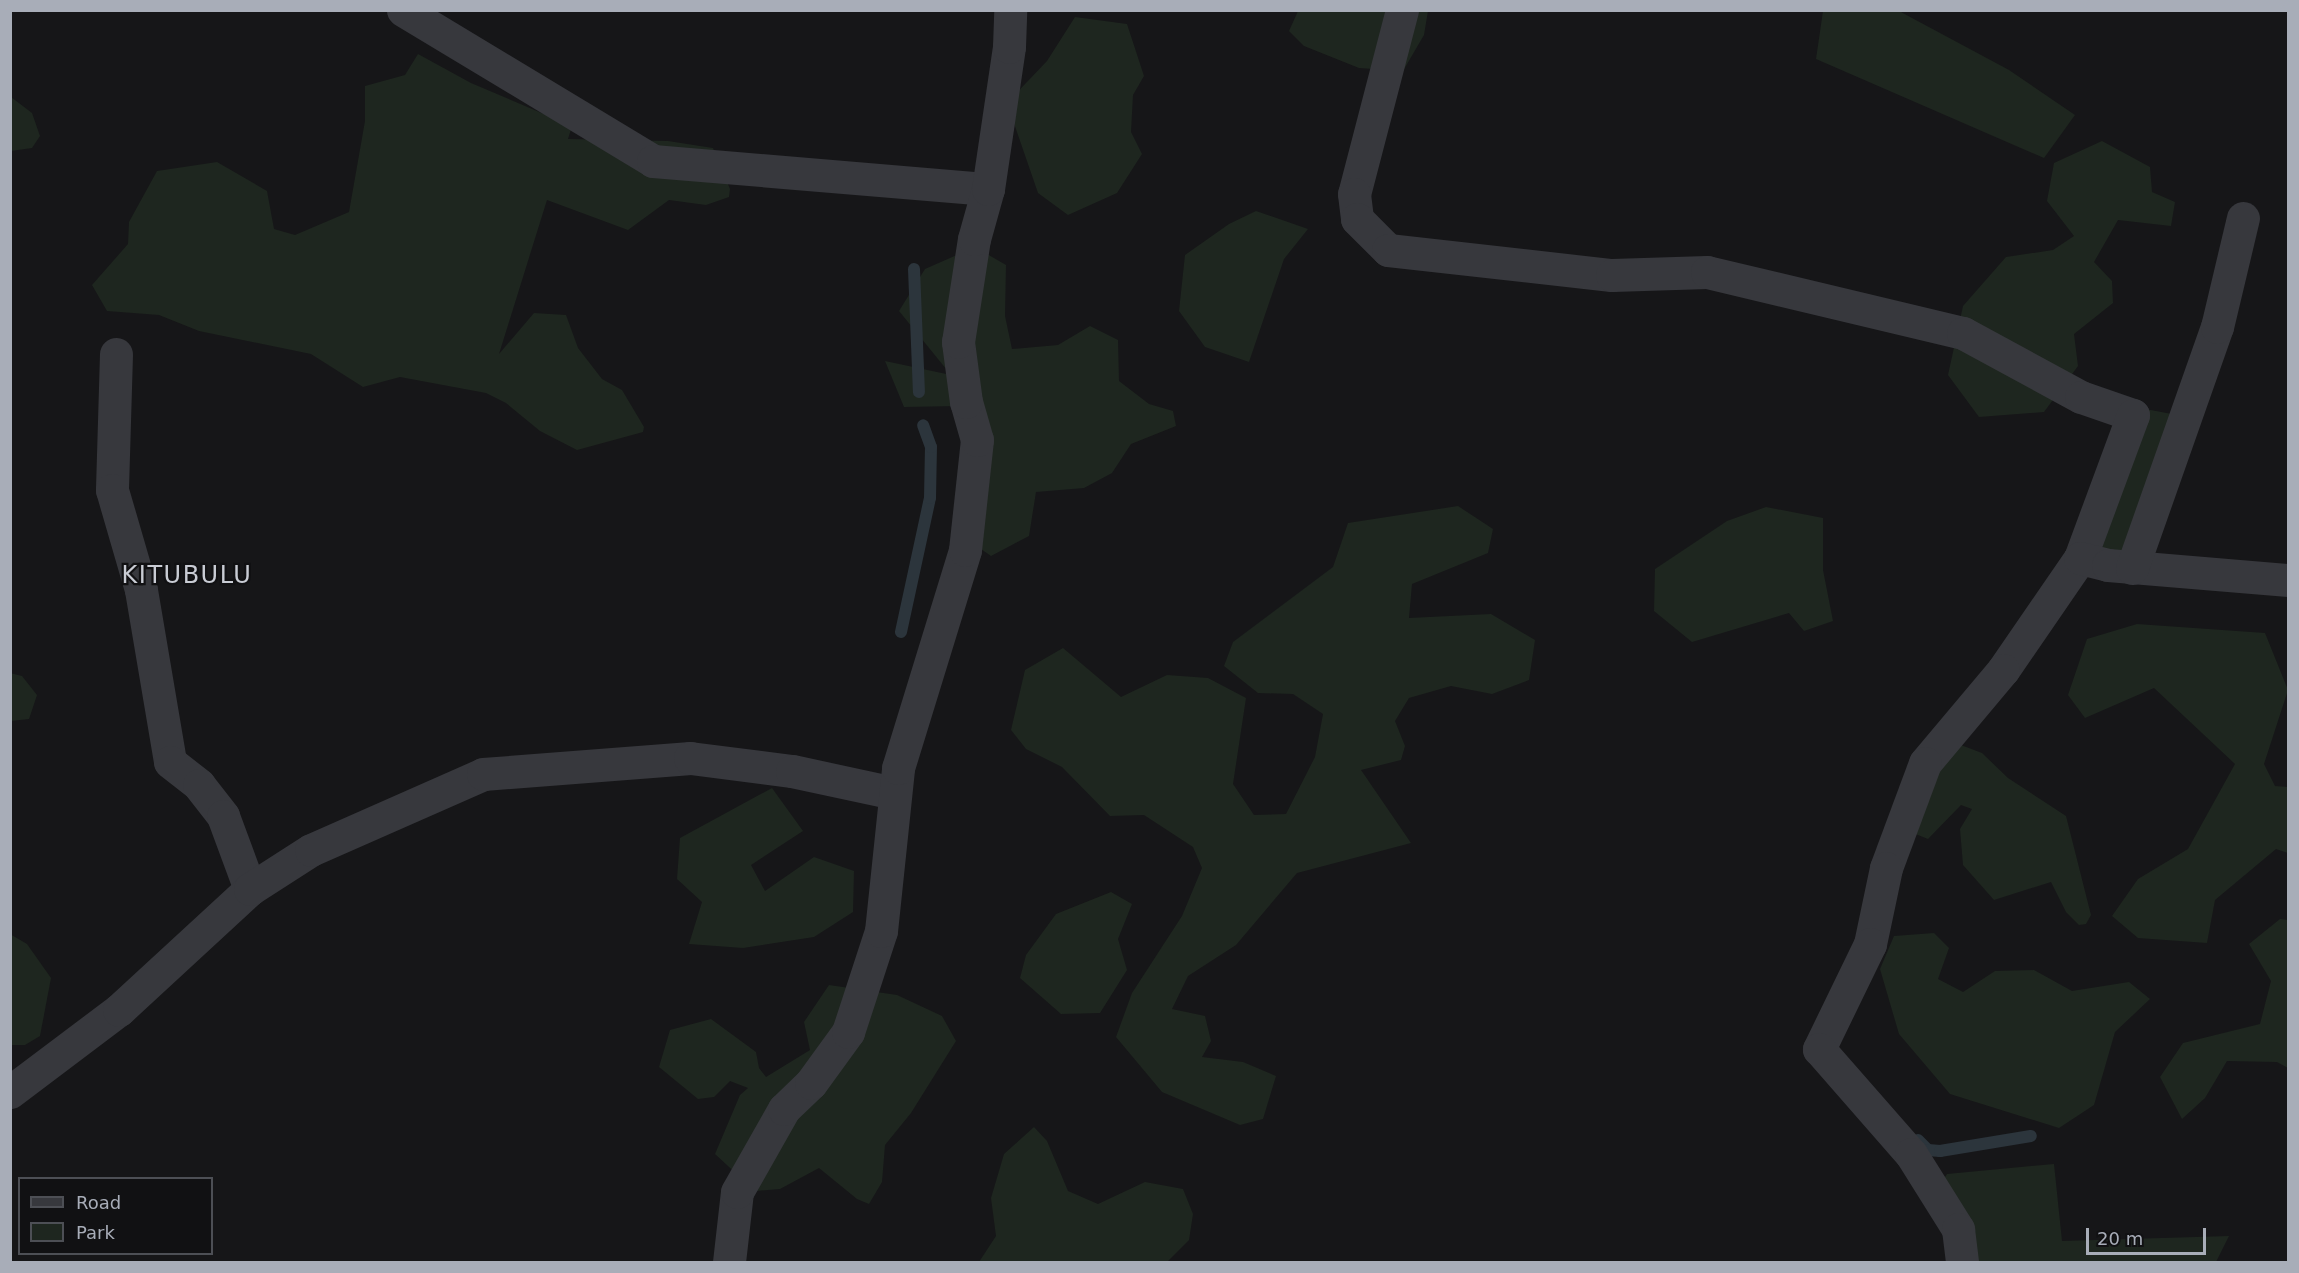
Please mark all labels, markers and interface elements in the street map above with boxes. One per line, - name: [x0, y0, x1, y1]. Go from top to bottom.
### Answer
- district label: KITUBULU: [122, 562, 252, 590]
- legend: [18, 1177, 213, 1255]
- text: Road: [76, 1192, 121, 1213]
- scale bar: [2089, 1216, 2209, 1254]
- text: Park: [76, 1222, 115, 1243]
- text: 20 m: [2097, 1228, 2143, 1249]

